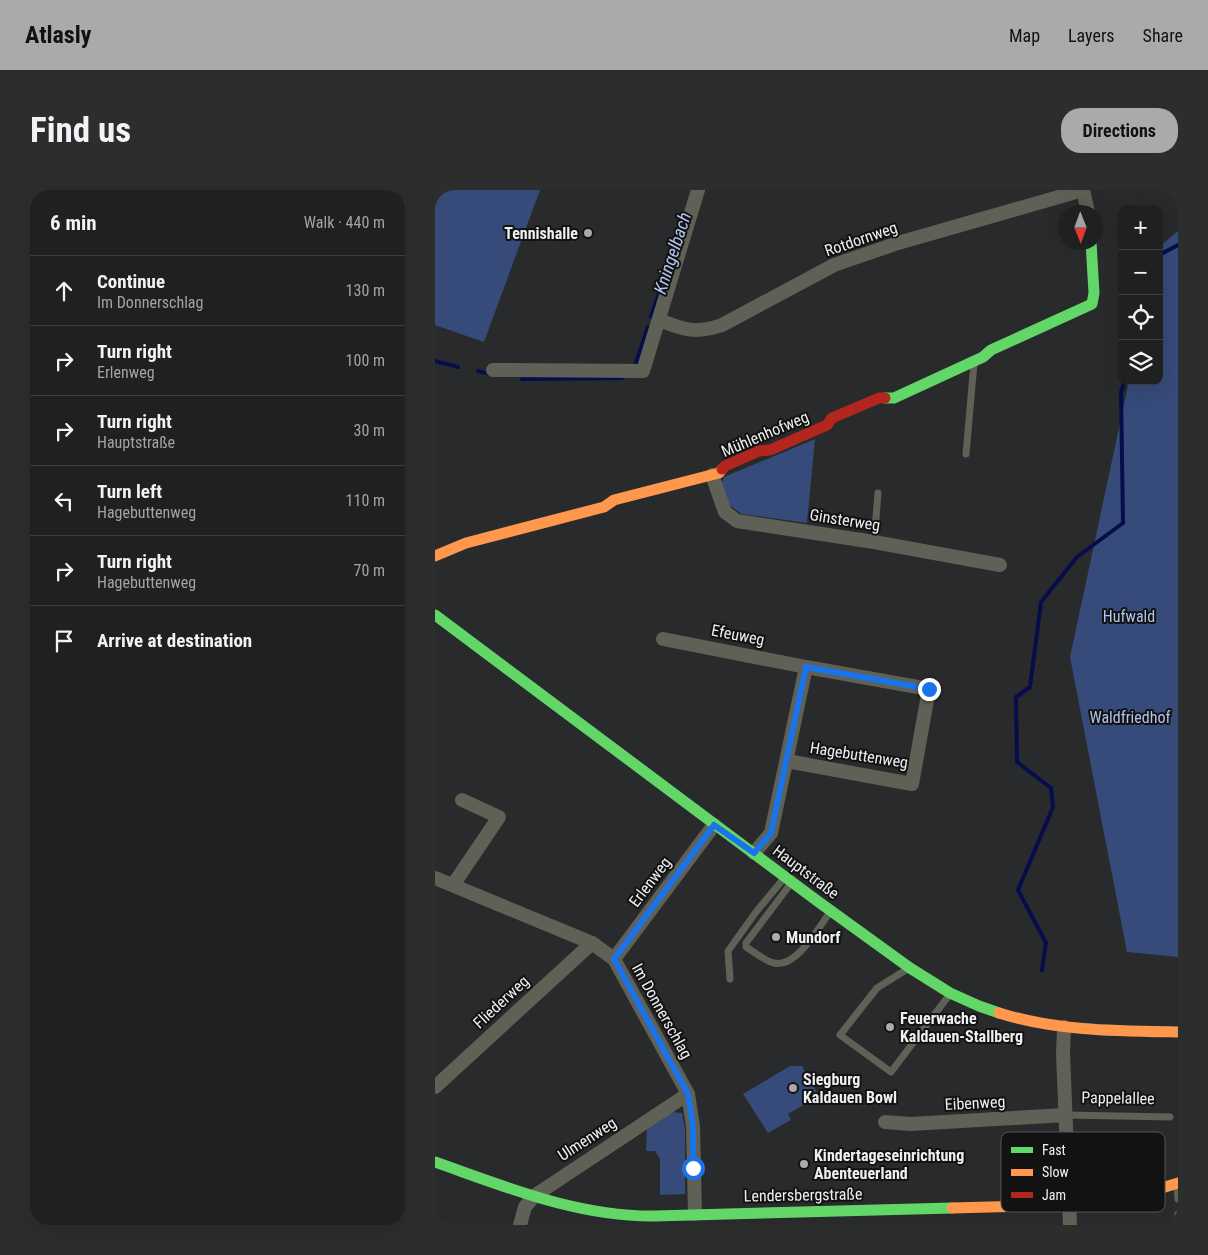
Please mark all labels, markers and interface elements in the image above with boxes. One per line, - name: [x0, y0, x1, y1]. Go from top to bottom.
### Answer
- text: Atlasly: [25, 21, 91, 49]
- text: Map: [1009, 25, 1040, 46]
- text: Layers: [1068, 25, 1115, 46]
- text: Share: [1143, 25, 1183, 46]
- button: Directions: [1061, 108, 1178, 153]
- text: Find us: [30, 110, 131, 151]
- north arrow: [1058, 205, 1103, 250]
- map controls: [1118, 205, 1163, 385]
- button: +: [1118, 205, 1163, 250]
- water label: Kningelbach: [649, 210, 695, 296]
- text: 6 min: [50, 211, 97, 235]
- text: Walk · 440 m: [304, 213, 385, 232]
- street label: Rotdornweg: [822, 218, 900, 260]
- place label: Tennishalle: [504, 224, 578, 243]
- marker: Tennishalle: [582, 227, 594, 239]
- button: −: [1118, 250, 1163, 295]
- text: Continue: [97, 270, 165, 293]
- icon: ahead: [50, 277, 78, 305]
- text: 130 m: [346, 281, 385, 300]
- text: Im Donnerschlag: [97, 293, 203, 312]
- button: locate: [1118, 295, 1163, 340]
- text: Turn right: [97, 340, 172, 363]
- button: layers: [1118, 340, 1163, 385]
- icon: right: [50, 347, 78, 375]
- text: 100 m: [346, 351, 385, 370]
- text: Erlenweg: [97, 363, 155, 382]
- street label: Mühlenhofweg: [718, 407, 812, 461]
- text: Turn right: [97, 410, 172, 433]
- icon: right: [50, 417, 78, 445]
- text: 30 m: [353, 421, 385, 440]
- text: Hauptstraße: [97, 433, 175, 452]
- text: Turn left: [97, 480, 162, 503]
- icon: left: [50, 487, 78, 515]
- text: 110 m: [346, 491, 385, 510]
- text: Hagebuttenweg: [97, 503, 196, 522]
- street label: Ginsterweg: [808, 505, 882, 535]
- text: Turn right: [97, 550, 172, 573]
- icon: right: [50, 557, 78, 585]
- text: 70 m: [353, 561, 385, 580]
- text: Hagebuttenweg: [97, 573, 196, 592]
- park label: Hufwald: [1103, 607, 1155, 626]
- street label: Efeuweg: [710, 621, 766, 649]
- icon: arrive: [50, 627, 78, 655]
- text: Arrive at destination: [97, 629, 252, 652]
- route end: [918, 678, 941, 701]
- park label: Waldfriedhof: [1089, 708, 1171, 727]
- street label: Hagebuttenweg: [809, 738, 909, 772]
- street label: Hauptstraße: [769, 841, 843, 903]
- street label: Erlenweg: [625, 853, 675, 911]
- place label: Mundorf: [786, 928, 841, 947]
- marker: Mundorf: [770, 931, 782, 943]
- street label: Im Donnerschlag: [628, 960, 696, 1062]
- street label: Fliederweg: [469, 972, 533, 1032]
- place label: Feuerwache Kaldauen-Stallberg: [900, 1009, 1023, 1046]
- marker: Feuerwache Kaldauen-Stallberg: [884, 1021, 896, 1033]
- place label: Siegburg Kaldauen Bowl: [803, 1070, 897, 1107]
- marker: Siegburg Kaldauen Bowl: [787, 1082, 799, 1094]
- street label: Pappelallee: [1081, 1088, 1155, 1108]
- street label: Eibenweg: [944, 1092, 1006, 1114]
- street label: Ulmenweg: [554, 1113, 620, 1165]
- legend: [1001, 1132, 1165, 1212]
- text: Fast: [1042, 1142, 1066, 1158]
- place label: Kindertageseinrichtung Abenteuerland: [814, 1146, 964, 1183]
- route start: [682, 1157, 705, 1180]
- marker: Kindertageseinrichtung Abenteuerland: [798, 1158, 810, 1170]
- text: Slow: [1042, 1164, 1069, 1180]
- street label: Lendersbergstraße: [744, 1184, 862, 1206]
- text: Jam: [1042, 1187, 1066, 1203]

